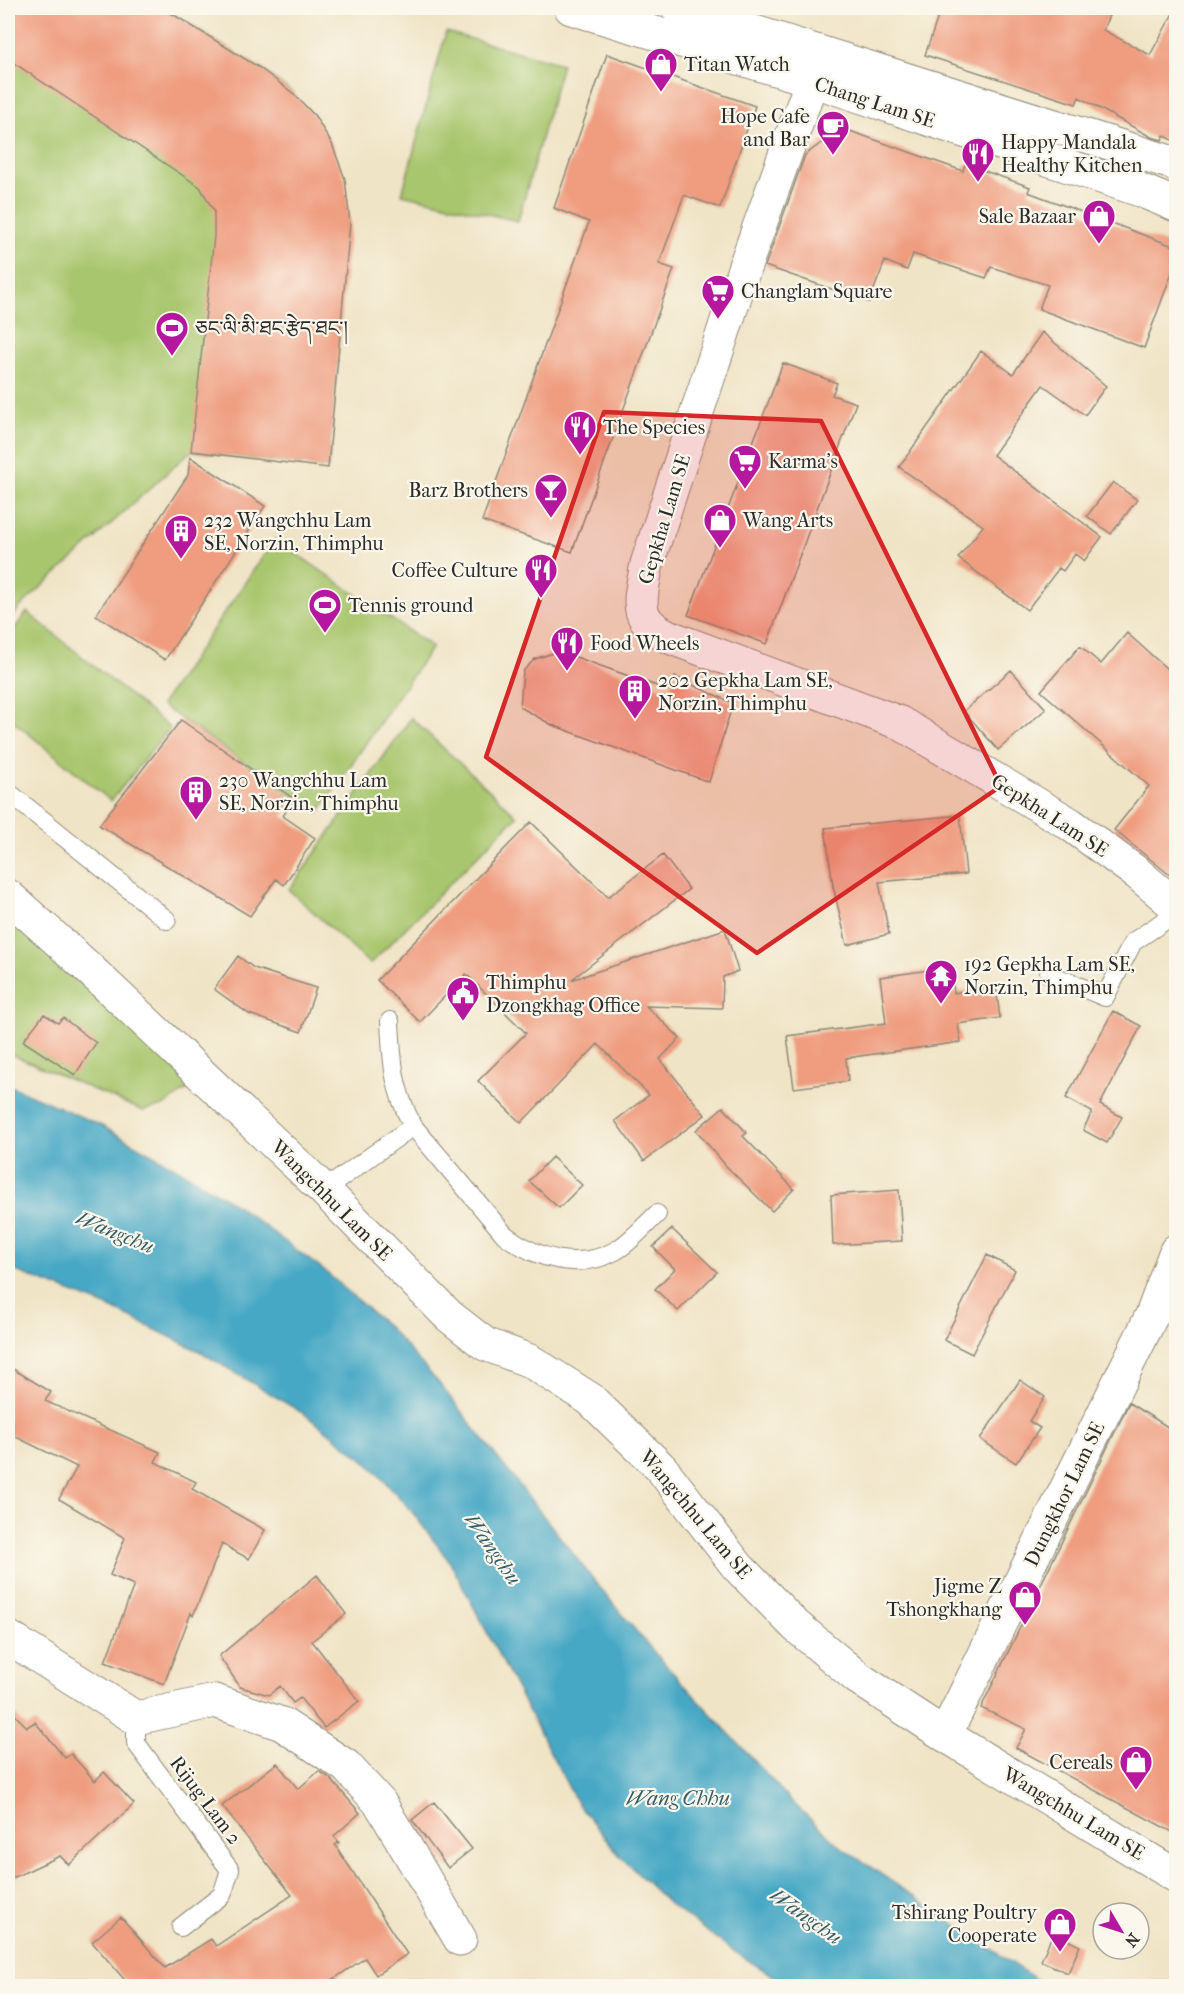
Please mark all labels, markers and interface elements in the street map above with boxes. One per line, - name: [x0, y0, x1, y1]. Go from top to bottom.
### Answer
- shop icon: Titan Watch: [643, 46, 679, 93]
- place label: Titan Watch: [684, 53, 791, 76]
- street label: Chang Lam SE: [812, 72, 938, 133]
- place label: Hope Cafe and Bar: [720, 105, 810, 151]
- cafe icon: Hope Cafe and Bar: [815, 109, 851, 156]
- place label: Happy Mandala Healthy Kitchen: [1001, 131, 1143, 177]
- restaurant icon: Happy Mandala Healthy Kitchen: [960, 136, 996, 183]
- shop icon: Sale Bazaar: [1081, 198, 1117, 245]
- place label: Sale Bazaar: [979, 205, 1076, 228]
- supermarket icon: Changlam Square: [700, 273, 736, 320]
- place label: Changlam Square: [741, 280, 893, 303]
- sports icon: ཅང་ལི་མི་ཐང་རྩེད་ཐང་།: [154, 310, 190, 357]
- place label: ཅང་ལི་མི་ཐང་རྩེད་ཐང་།: [195, 313, 348, 345]
- restaurant icon: The Species: [562, 409, 598, 456]
- place label: The Species: [603, 416, 705, 439]
- supermarket icon: Karma's: [727, 443, 763, 490]
- place label: Karma's: [768, 450, 838, 473]
- street label: Gepkha Lam SE: [634, 451, 695, 587]
- bar icon: Barz Brothers: [533, 472, 569, 519]
- place label: Barz Brothers: [409, 479, 528, 502]
- shop icon: Wang Arts: [702, 502, 738, 549]
- place label: 232 Wangchhu Lam SE, Norzin, Thimphu: [204, 509, 384, 555]
- place label: Wang Arts: [742, 509, 833, 532]
- building icon: 232 Wangchhu Lam SE, Norzin, Thimphu: [163, 513, 199, 560]
- restaurant icon: Coffee Culture: [523, 552, 559, 599]
- place label: Coffee Culture: [392, 559, 518, 582]
- sports icon: Tennis ground: [307, 587, 343, 634]
- place label: Tennis ground: [348, 594, 475, 617]
- restaurant icon: Food Wheels: [549, 625, 585, 672]
- place label: Food Wheels: [590, 632, 699, 655]
- place label: 202 Gepkha Lam SE, Norzin, Thimphu: [658, 669, 833, 715]
- building icon: 202 Gepkha Lam SE, Norzin, Thimphu: [617, 673, 653, 720]
- place label: 230 Wangchhu Lam SE, Norzin, Thimphu: [219, 769, 399, 815]
- street label: Gepkha Lam SE: [987, 769, 1112, 862]
- building icon: 230 Wangchhu Lam SE, Norzin, Thimphu: [178, 774, 214, 821]
- place label: 192 Gepkha Lam SE, Norzin, Thimphu: [964, 953, 1135, 999]
- temple icon: 192 Gepkha Lam SE, Norzin, Thimphu: [923, 958, 959, 1005]
- place label: Thimphu Dzongkhag Office: [486, 971, 640, 1017]
- public building icon: Thimphu Dzongkhag Office: [445, 975, 481, 1022]
- street label: Wangchhu Lam SE: [266, 1135, 397, 1265]
- water label: Wangchu: [73, 1206, 157, 1258]
- street label: Dungkhor Lam SE: [1019, 1418, 1109, 1570]
- street label: Wangchhu Lam SE: [634, 1444, 756, 1583]
- water label: Wangchu: [460, 1509, 526, 1589]
- place label: Jigme Z Tshongkhang: [886, 1575, 1002, 1621]
- shop icon: Jigme Z Tshongkhang: [1007, 1579, 1043, 1626]
- shop icon: Cereals: [1118, 1744, 1154, 1791]
- place label: Cereals: [1049, 1751, 1113, 1774]
- street label: Rijug Lam 2: [165, 1752, 246, 1849]
- street label: Wangchhu Lam SE: [998, 1762, 1149, 1865]
- water label: Wang Chhu: [626, 1786, 730, 1810]
- water label: Wangchu: [766, 1883, 846, 1949]
- place label: Tshirang Poultry Cooperate: [892, 1901, 1038, 1947]
- north arrow: [1091, 1901, 1151, 1961]
- shop icon: Tshirang Poultry Cooperate: [1042, 1906, 1078, 1953]
- text: N: [1121, 1929, 1143, 1951]

